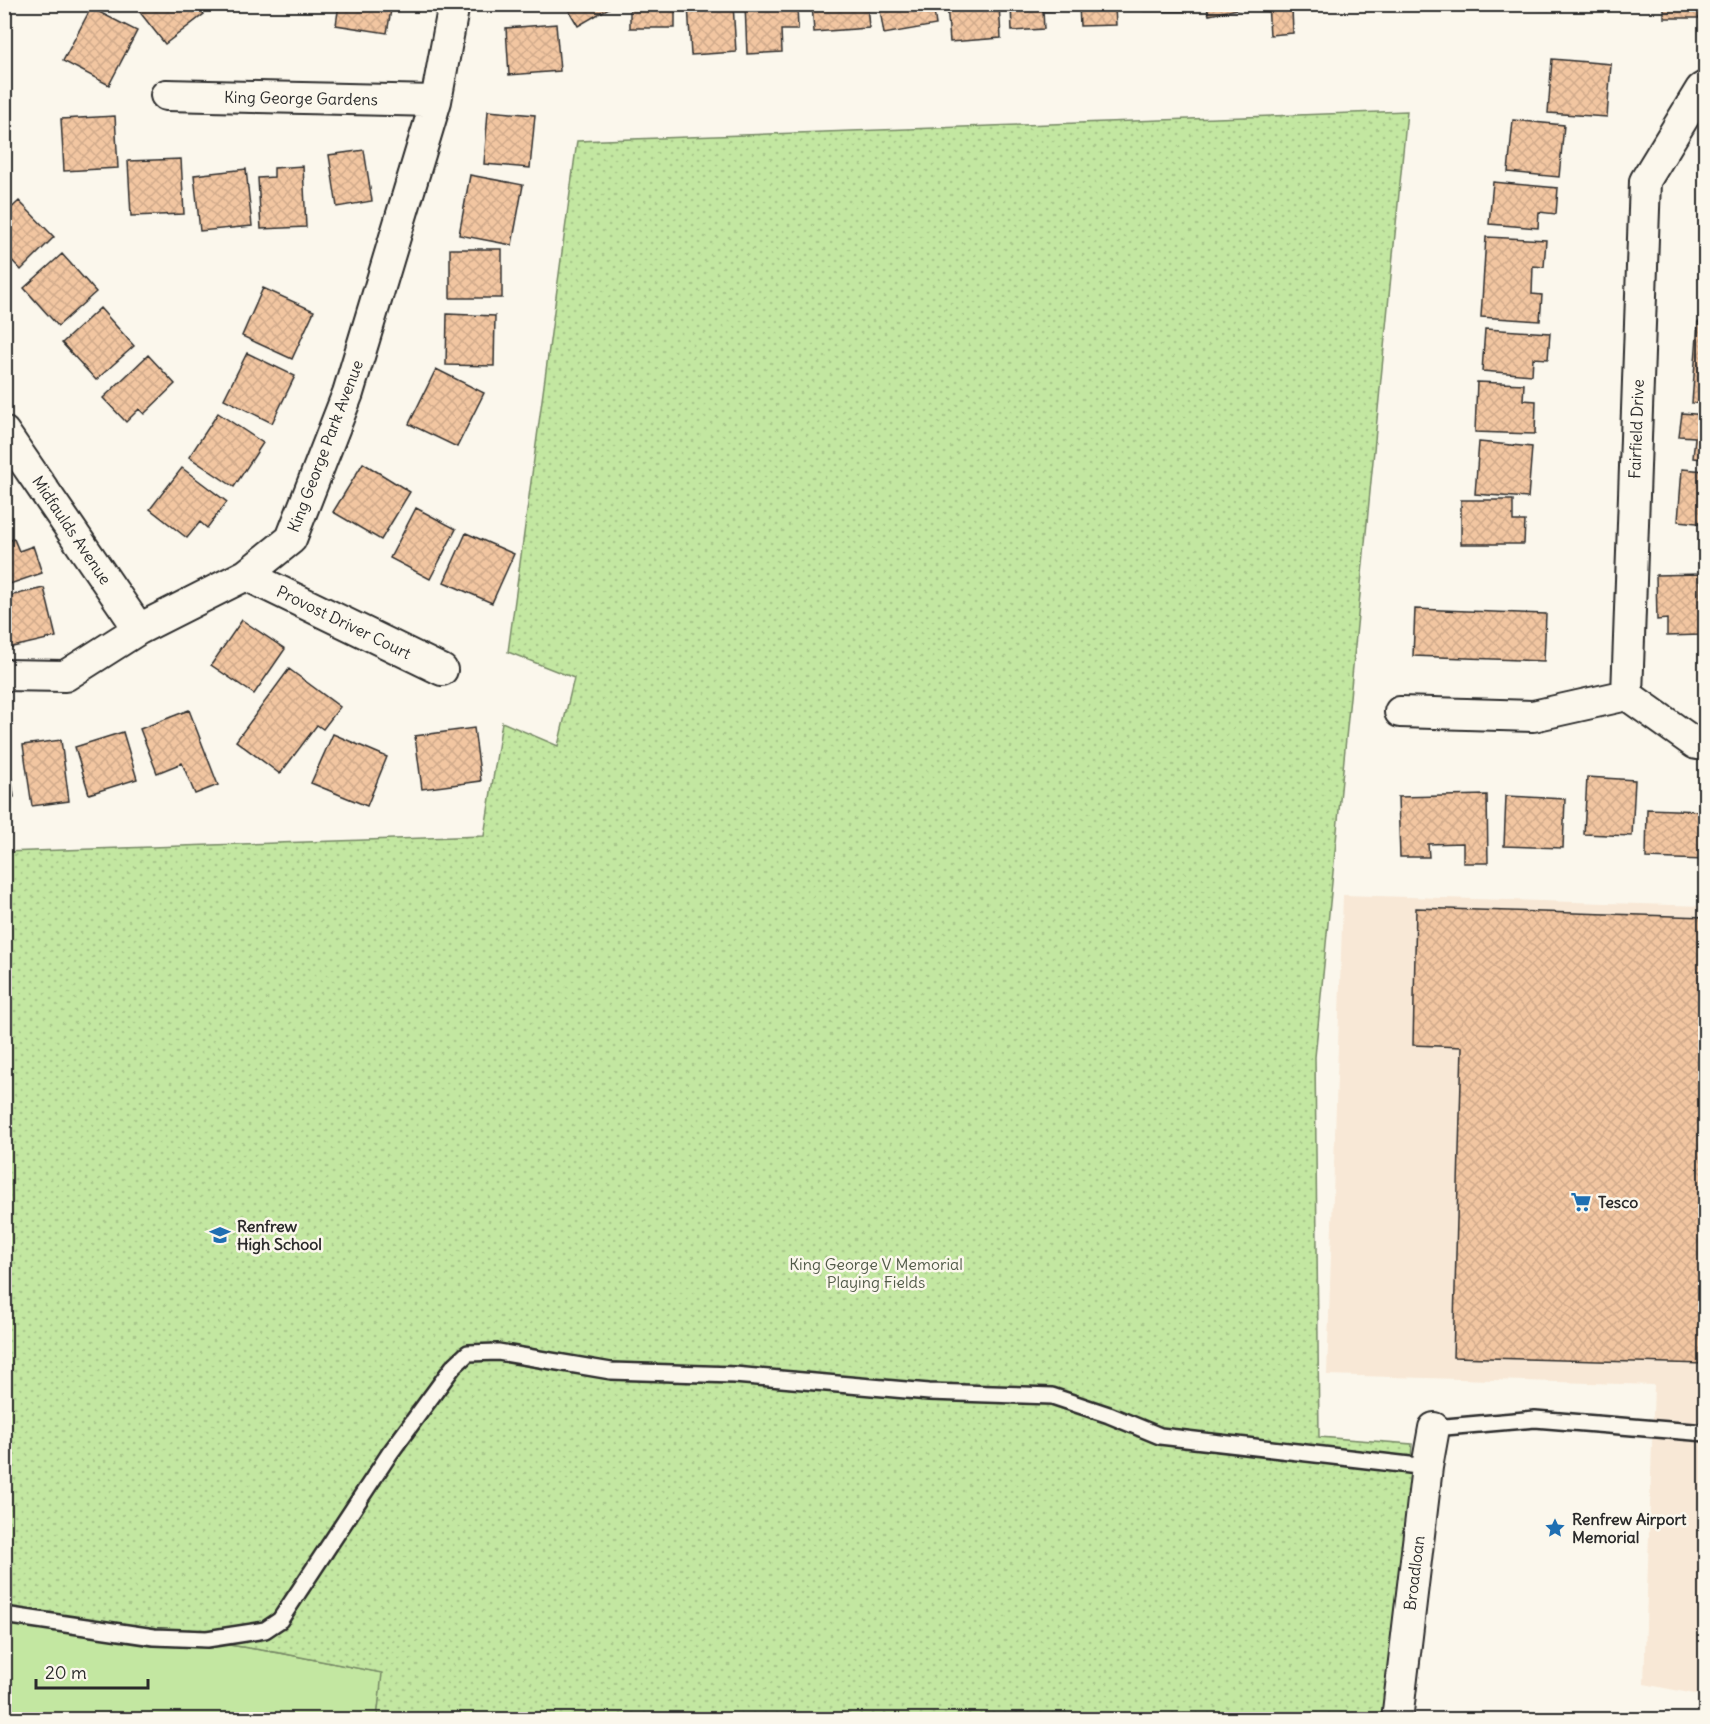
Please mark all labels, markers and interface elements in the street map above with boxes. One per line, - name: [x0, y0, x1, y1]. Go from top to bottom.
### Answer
- street label: King George Gardens: [224, 87, 378, 109]
- street label: King George Park Avenue: [283, 357, 367, 535]
- street label: Fairfield Drive: [1624, 379, 1648, 479]
- street label: Midfaulds Avenue: [28, 472, 116, 588]
- street label: Provost Driver Court: [274, 581, 415, 663]
- supermarket icon: Tesco: [1569, 1190, 1593, 1214]
- place label: Tesco: [1598, 1192, 1638, 1212]
- place label: Renfrew High School: [237, 1216, 322, 1255]
- school or university icon: Renfrew High School: [208, 1223, 232, 1247]
- park label: King George V Memorial Playing Fields: [789, 1254, 963, 1292]
- place label: Renfrew Airport Memorial: [1572, 1509, 1687, 1547]
- place icon: Renfrew Airport Memorial: [1543, 1516, 1567, 1540]
- street label: Broadloan: [1399, 1534, 1429, 1612]
- scale bar: [36, 1652, 148, 1690]
- text: 20 m: [45, 1661, 87, 1684]

